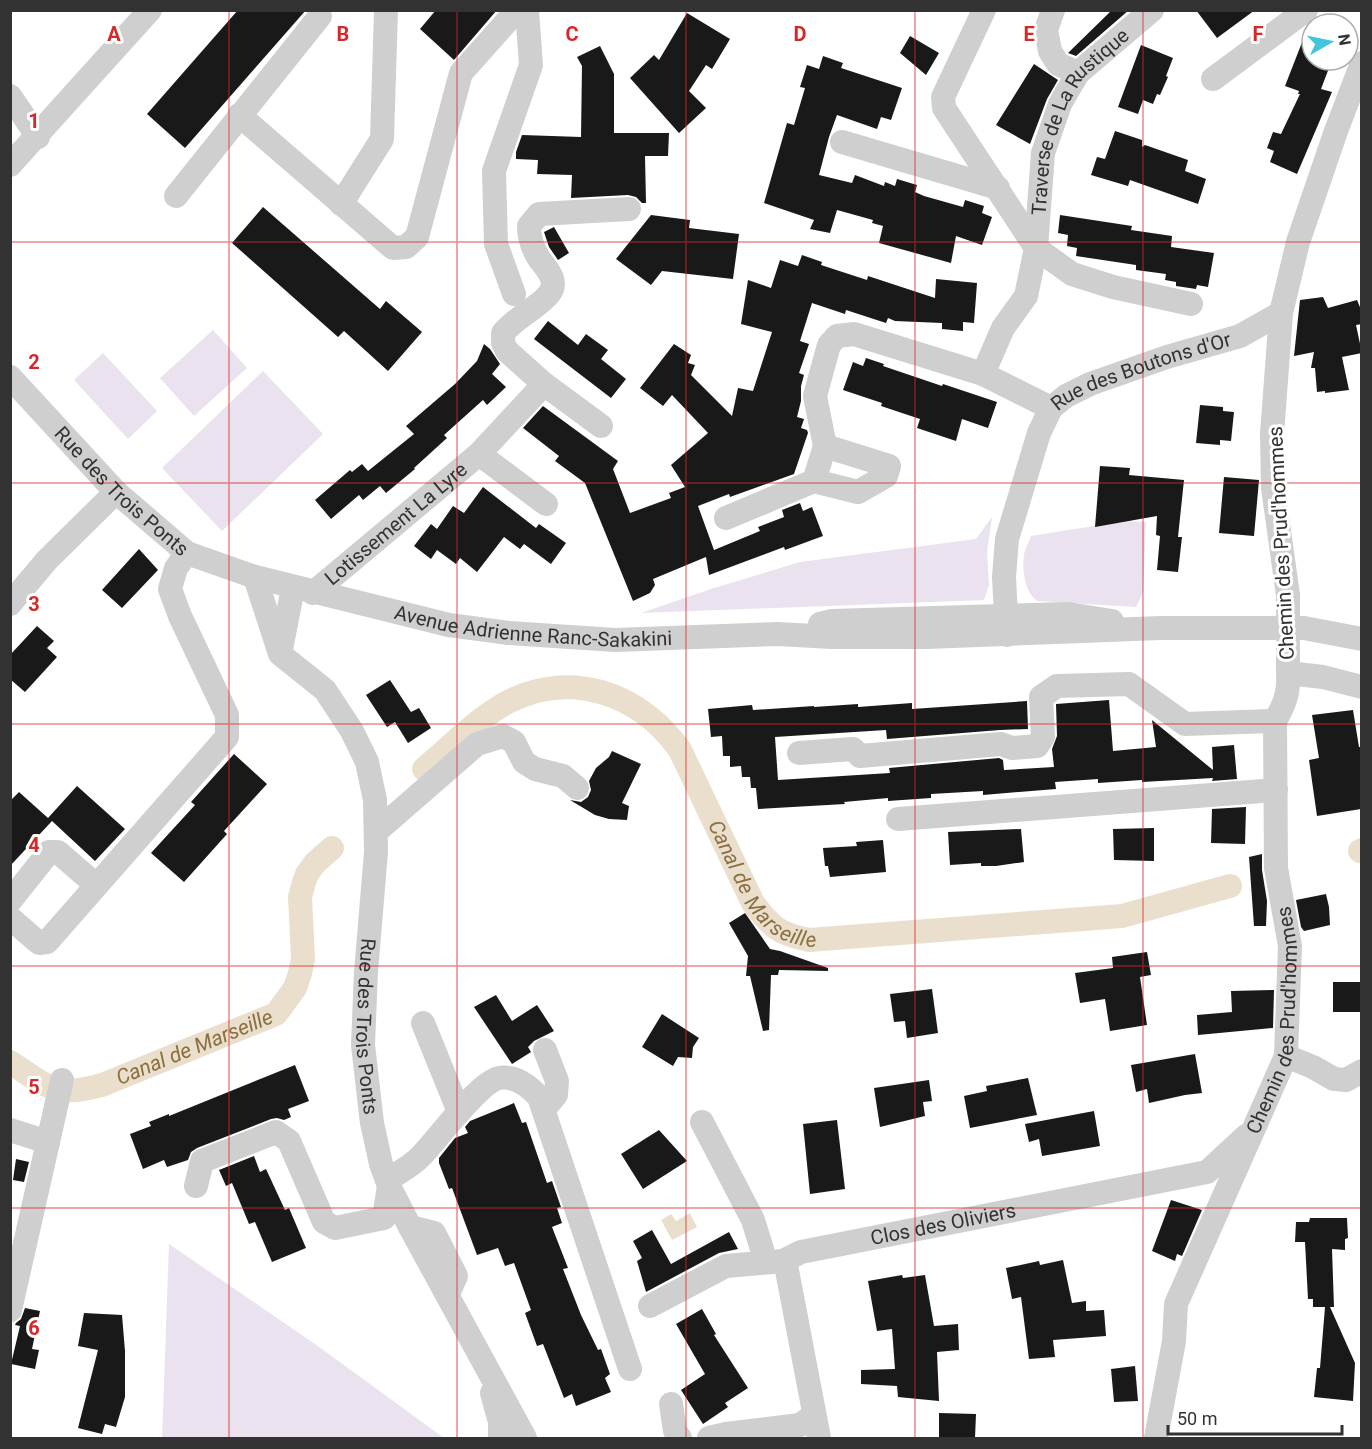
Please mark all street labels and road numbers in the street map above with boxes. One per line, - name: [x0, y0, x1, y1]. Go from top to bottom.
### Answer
- street label: Traverse de La Rustique: [1026, 23, 1134, 216]
- street label: Rue des Boutons d'Or: [1046, 327, 1234, 415]
- street label: Rue des Trois Ponts: [50, 421, 194, 561]
- street label: Chemin des Prud'hommes: [1263, 426, 1299, 660]
- street label: Lotissement La Lyre: [320, 457, 472, 590]
- street label: Avenue Adrienne Ranc-Sakakini: [392, 600, 673, 652]
- street label: Chemin des Prud'hommes: [1241, 905, 1302, 1138]
- street label: Rue des Trois Ponts: [351, 937, 383, 1116]
- street label: Clos des Oliviers: [868, 1198, 1018, 1250]

